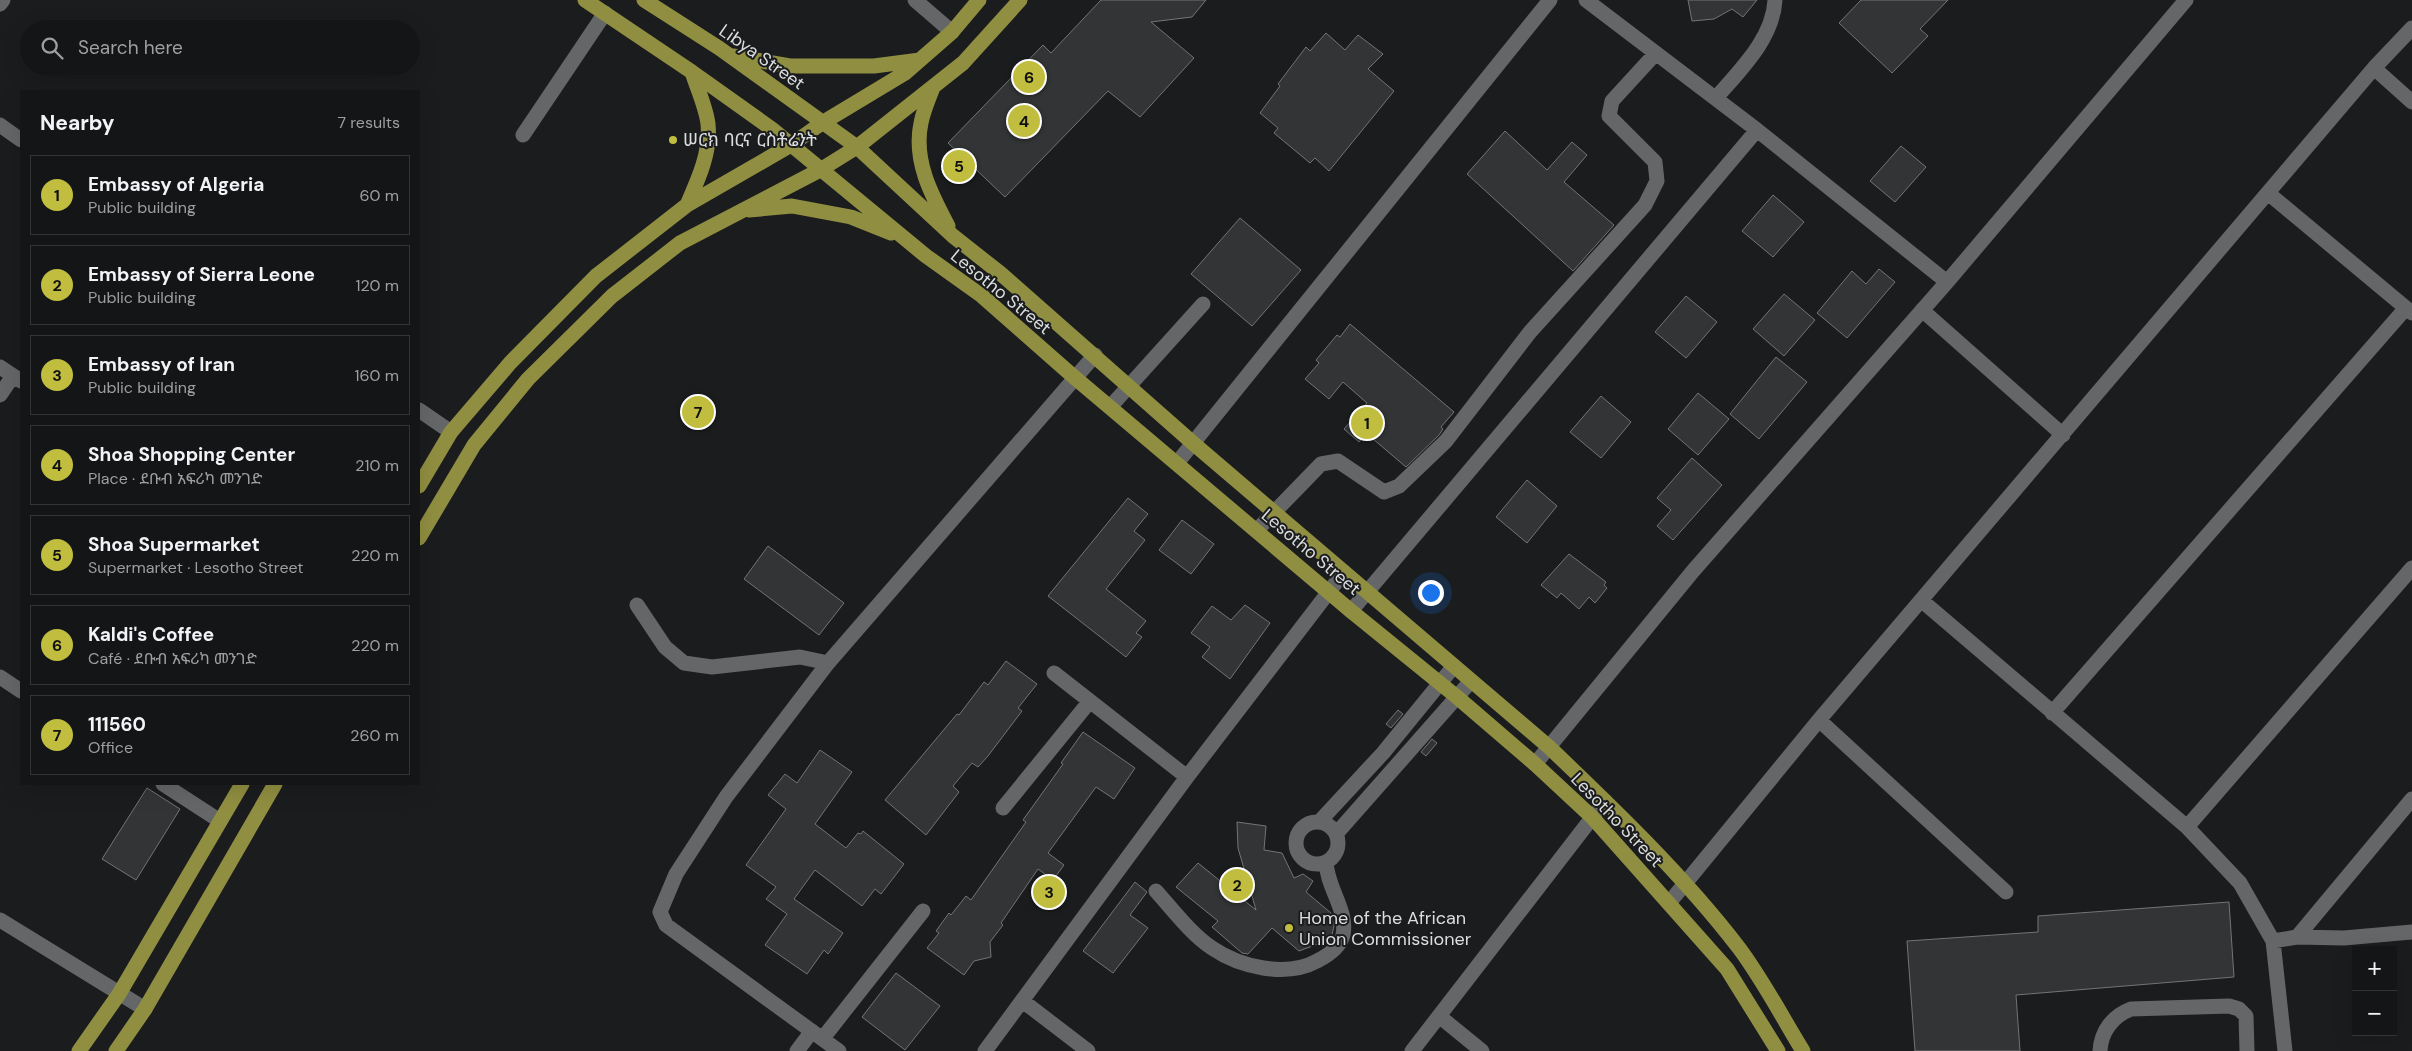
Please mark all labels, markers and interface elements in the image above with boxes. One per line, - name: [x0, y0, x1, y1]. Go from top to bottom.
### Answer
- street label: Libya Street: [714, 19, 810, 95]
- search box: [20, 20, 420, 75]
- icon: search: [38, 34, 66, 62]
- text: Search here: [78, 35, 183, 60]
- pin: 6: [1013, 58, 1045, 96]
- pin: 4: [1008, 102, 1040, 140]
- text: Nearby: [40, 109, 114, 137]
- text: 7 results: [337, 112, 400, 133]
- place label: ሠርክ ባርና ርስቶሬንት: [683, 128, 817, 152]
- marker: ሠርክ ባርና ርስቶሬንት: [667, 134, 679, 146]
- pin: 5: [943, 147, 975, 185]
- text: Embassy of Algeria: [88, 172, 264, 197]
- text: 1: [54, 185, 60, 206]
- text: 60 m: [359, 185, 399, 206]
- text: Public building: [88, 197, 196, 218]
- street label: Lesotho Street: [946, 244, 1056, 340]
- text: Embassy of Sierra Leone: [88, 262, 315, 287]
- text: 2: [52, 275, 62, 296]
- text: 120 m: [355, 275, 399, 296]
- text: Public building: [88, 287, 196, 308]
- text: Embassy of Iran: [88, 352, 235, 377]
- text: 3: [52, 365, 62, 386]
- text: 160 m: [355, 365, 399, 386]
- text: Public building: [88, 377, 196, 398]
- pin: 7: [682, 393, 714, 431]
- pin: 1: [1351, 404, 1383, 442]
- text: Shoa Shopping Center: [88, 442, 295, 467]
- text: 4: [52, 455, 62, 476]
- text: 210 m: [355, 455, 399, 476]
- text: Place · ደቡብ አፍሪካ መንገድ: [88, 468, 262, 489]
- street label: Lesotho Street: [1256, 503, 1366, 601]
- text: Shoa Supermarket: [88, 532, 260, 557]
- text: 5: [52, 545, 62, 566]
- text: 220 m: [351, 545, 399, 566]
- text: Supermarket · Lesotho Street: [88, 557, 304, 578]
- your location: [1418, 580, 1444, 606]
- text: Kaldi's Coffee: [88, 622, 214, 647]
- text: 6: [52, 635, 62, 656]
- text: 220 m: [351, 635, 399, 656]
- text: Café · ደቡብ አፍሪካ መንገድ: [88, 648, 257, 669]
- text: 111560: [88, 712, 146, 737]
- text: 7: [53, 725, 61, 746]
- text: 260 m: [350, 725, 399, 746]
- text: Office: [88, 737, 133, 758]
- street label: Lesotho Street: [1566, 768, 1668, 872]
- pin: 2: [1221, 866, 1253, 904]
- pin: 3: [1033, 873, 1065, 911]
- place label: Home of the African Union Commissioner: [1299, 906, 1472, 951]
- marker: Home of the African Union Commissioner: [1283, 922, 1295, 934]
- map controls: [2352, 946, 2397, 1036]
- button: +: [2352, 946, 2397, 991]
- button: −: [2352, 991, 2397, 1036]

